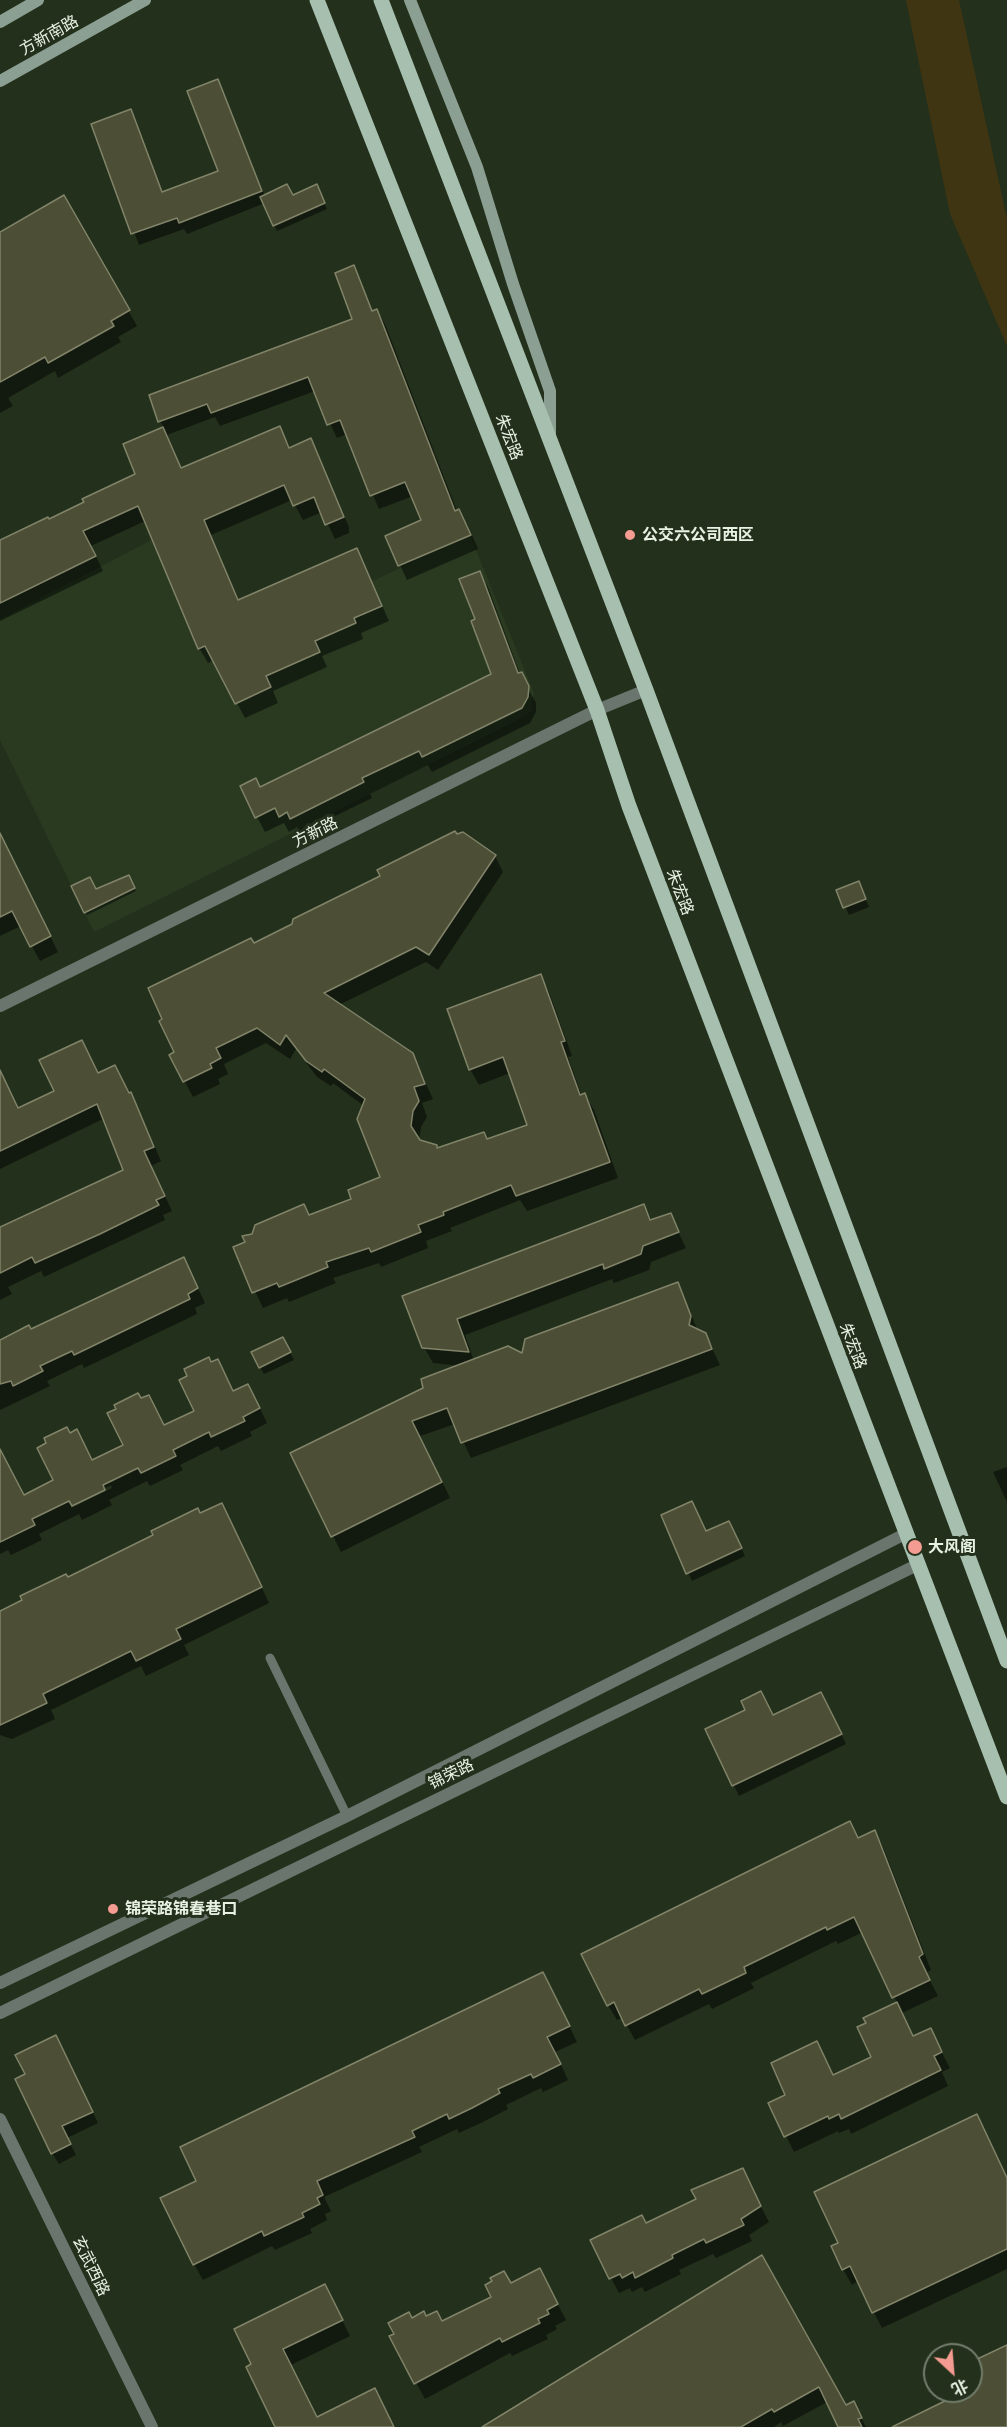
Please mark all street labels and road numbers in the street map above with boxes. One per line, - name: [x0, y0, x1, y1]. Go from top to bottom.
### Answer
- street label: 方新南路: [16, 11, 82, 59]
- street label: 朱宏路: [491, 411, 527, 463]
- street label: 方新路: [289, 813, 341, 851]
- street label: 朱宏路: [662, 866, 698, 918]
- street label: 朱宏路: [835, 1320, 871, 1372]
- street label: 锦荣路: [425, 1755, 477, 1793]
- street label: 玄武西路: [68, 2233, 114, 2299]

